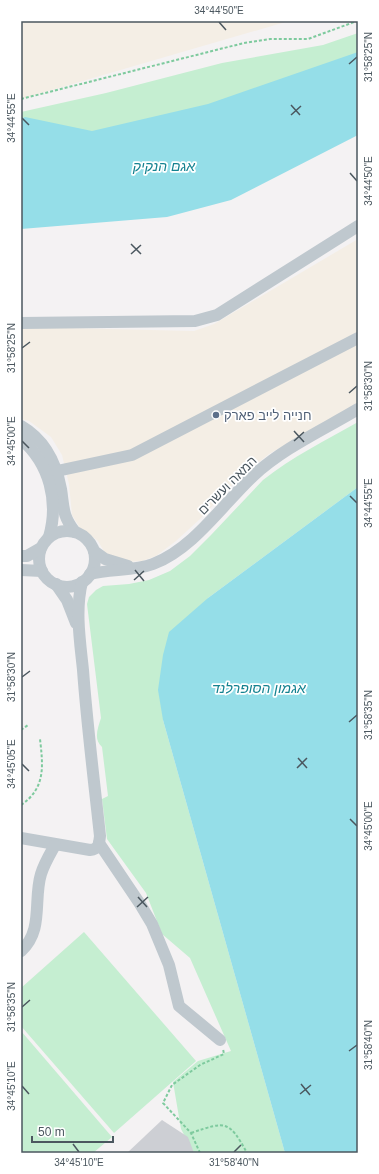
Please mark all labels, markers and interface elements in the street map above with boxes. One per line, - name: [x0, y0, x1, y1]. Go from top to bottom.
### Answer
- text: 34°44'50"E: [194, 5, 244, 16]
- text: 31°58'25"N: [363, 32, 374, 82]
- text: 34°44'55"E: [6, 93, 17, 143]
- text: 34°44'50"E: [363, 156, 374, 206]
- water label: אגם הנקיק: [132, 158, 196, 174]
- text: 31°58'25"N: [6, 323, 17, 373]
- text: 31°58'30"N: [363, 361, 374, 411]
- place label: חנייה לייב פארק: [224, 408, 311, 423]
- marker: חנייה לייב פארק: [211, 410, 221, 420]
- text: 34°45'00"E: [6, 416, 17, 466]
- street label: המאה ועשרים: [195, 453, 260, 518]
- text: 34°44'55"E: [363, 478, 374, 528]
- text: 31°58'30"N: [6, 652, 17, 702]
- water label: אגמון הסופרלנד: [212, 680, 307, 696]
- text: 31°58'35"N: [363, 690, 374, 740]
- text: 34°45'05"E: [6, 739, 17, 789]
- text: 34°45'00"E: [363, 801, 374, 851]
- text: 31°58'35"N: [6, 982, 17, 1032]
- text: 31°58'40"N: [363, 1020, 374, 1070]
- text: 34°45'10"E: [6, 1061, 17, 1111]
- scale bar: [32, 1118, 113, 1144]
- text: 50 m: [38, 1125, 65, 1139]
- text: 34°45'10"E: [54, 1157, 104, 1168]
- text: 31°58'40"N: [209, 1157, 259, 1168]

